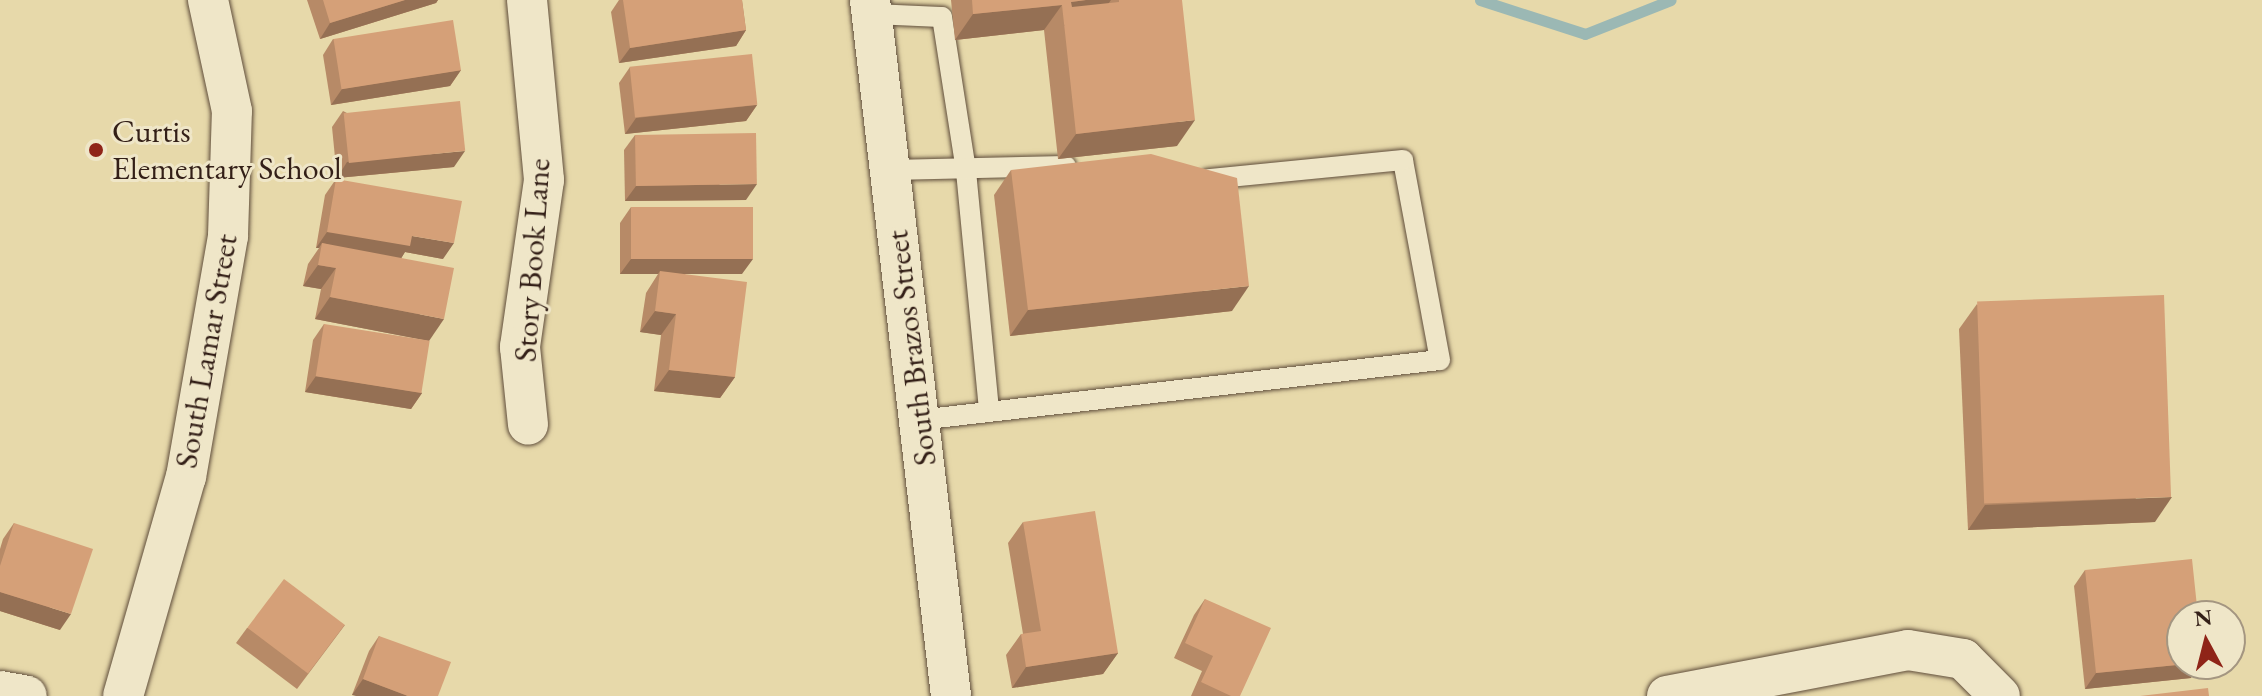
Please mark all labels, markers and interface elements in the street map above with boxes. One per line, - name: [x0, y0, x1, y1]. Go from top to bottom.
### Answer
- place label: Curtis Elementary School: [112, 113, 342, 188]
- marker: Curtis Elementary School: [87, 141, 105, 159]
- street label: Story Book Lane: [506, 157, 558, 363]
- street label: South Brazos Street: [877, 228, 945, 468]
- street label: South Lamar Street: [167, 231, 245, 471]
- north arrow: [2166, 600, 2246, 680]
- text: N: [2193, 602, 2214, 633]

